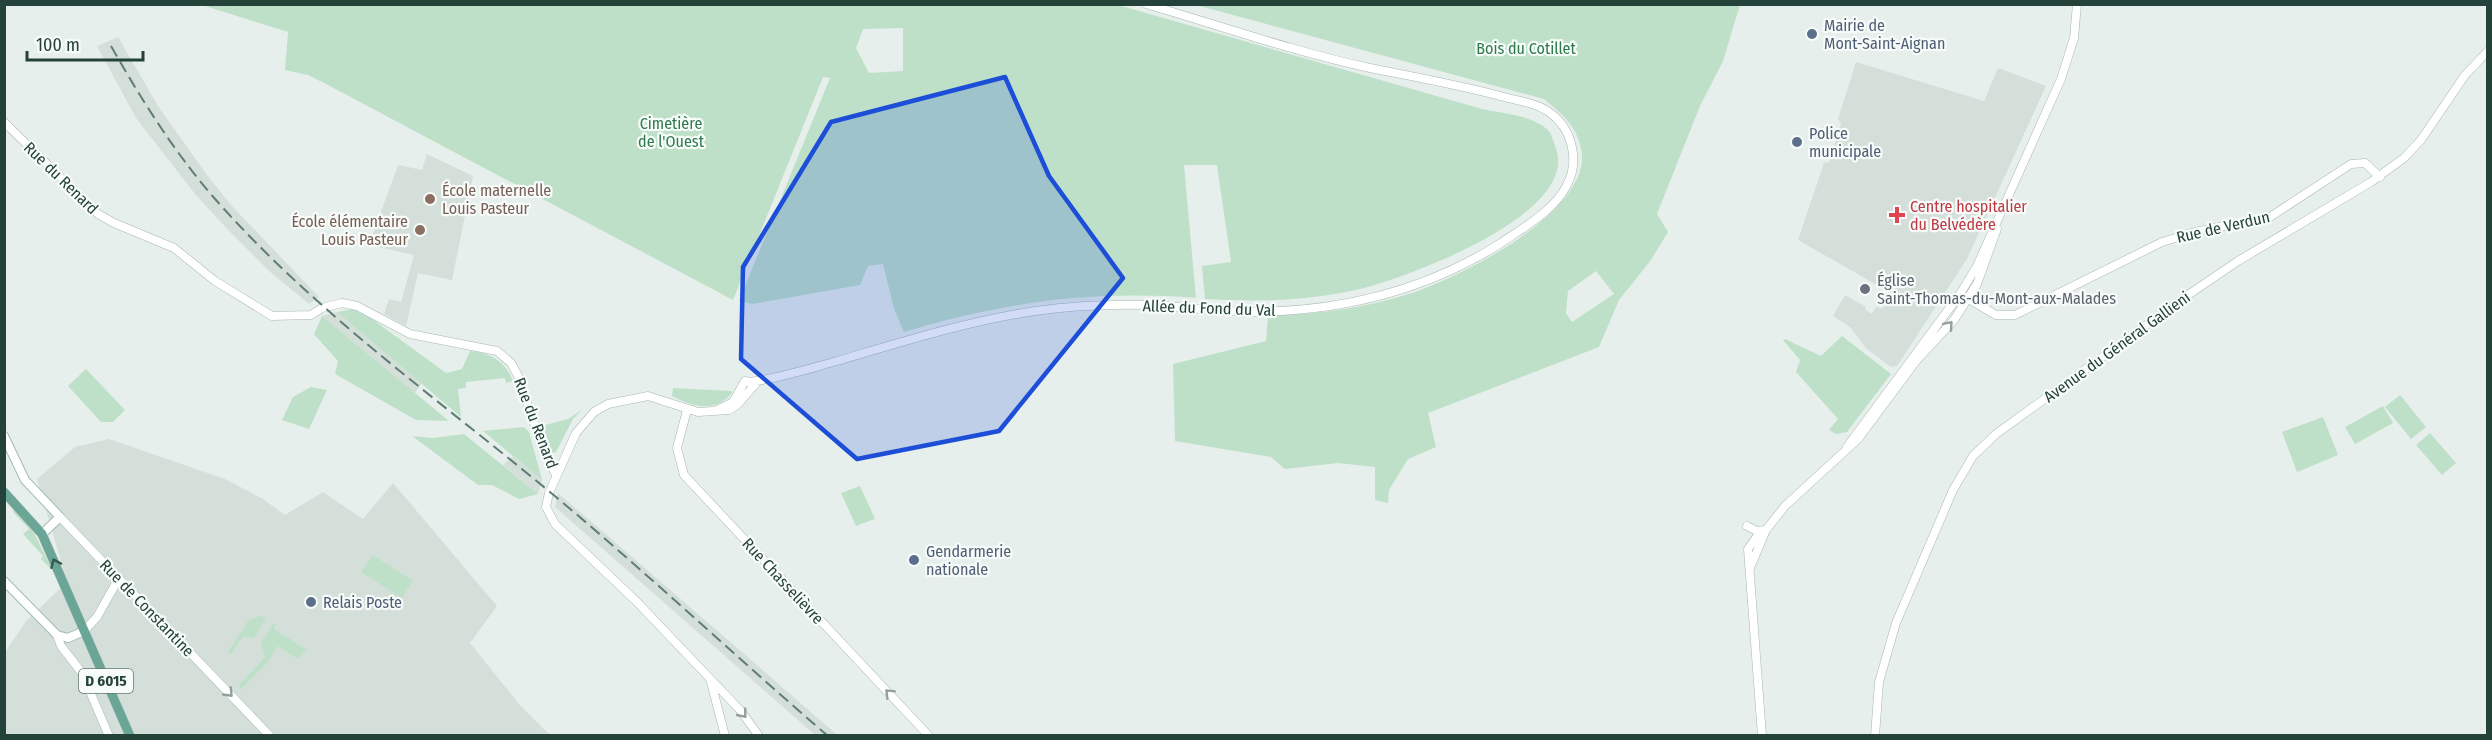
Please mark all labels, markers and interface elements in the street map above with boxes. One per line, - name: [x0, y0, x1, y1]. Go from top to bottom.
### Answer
- place label: Mairie de Mont-Saint-Aignan: [1824, 16, 1945, 53]
- scale bar: [27, 24, 142, 62]
- marker: Mairie de Mont-Saint-Aignan: [1805, 27, 1819, 41]
- text: 100 m: [36, 34, 80, 56]
- park label: Bois du Cotillet: [1476, 39, 1577, 58]
- park label: Cimetière de l'Ouest: [638, 114, 705, 151]
- place label: Police municipale: [1809, 124, 1881, 161]
- marker: Police municipale: [1790, 135, 1804, 149]
- street label: Rue du Renard: [20, 138, 102, 218]
- place label: École maternelle Louis Pasteur: [442, 181, 551, 218]
- marker: École maternelle Louis Pasteur: [423, 192, 437, 206]
- place label: Centre hospitalier du Belvédère: [1910, 197, 2027, 234]
- marker: Centre hospitalier du Belvédère: [1888, 206, 1906, 224]
- street label: Rue de Verdun: [2175, 207, 2271, 247]
- place label: École élémentaire Louis Pasteur: [291, 212, 408, 249]
- marker: École élémentaire Louis Pasteur: [413, 223, 427, 237]
- place label: Église Saint-Thomas-du-Mont-aux-Malades: [1877, 271, 2116, 308]
- marker: Église Saint-Thomas-du-Mont-aux-Malades: [1858, 282, 1872, 296]
- street label: Avenue du Général Gallieni: [2040, 287, 2194, 407]
- street label: Allée du Fond du Val: [1142, 296, 1276, 320]
- one-way arrow: [1942, 321, 1953, 332]
- street label: Rue du Renard: [510, 375, 562, 471]
- street label: Rue Chasselièvre: [738, 534, 828, 628]
- place label: Gendarmerie nationale: [926, 542, 1011, 579]
- marker: Gendarmerie nationale: [907, 553, 921, 567]
- street label: Rue de Constantine: [96, 556, 198, 661]
- one-way arrow: [50, 559, 62, 570]
- place label: Relais Poste: [323, 593, 402, 612]
- marker: Relais Poste: [304, 595, 318, 609]
- road number: D 6015: [79, 669, 133, 693]
- one-way arrow: [222, 686, 233, 697]
- one-way arrow: [886, 689, 896, 700]
- one-way arrow: [735, 707, 746, 718]

